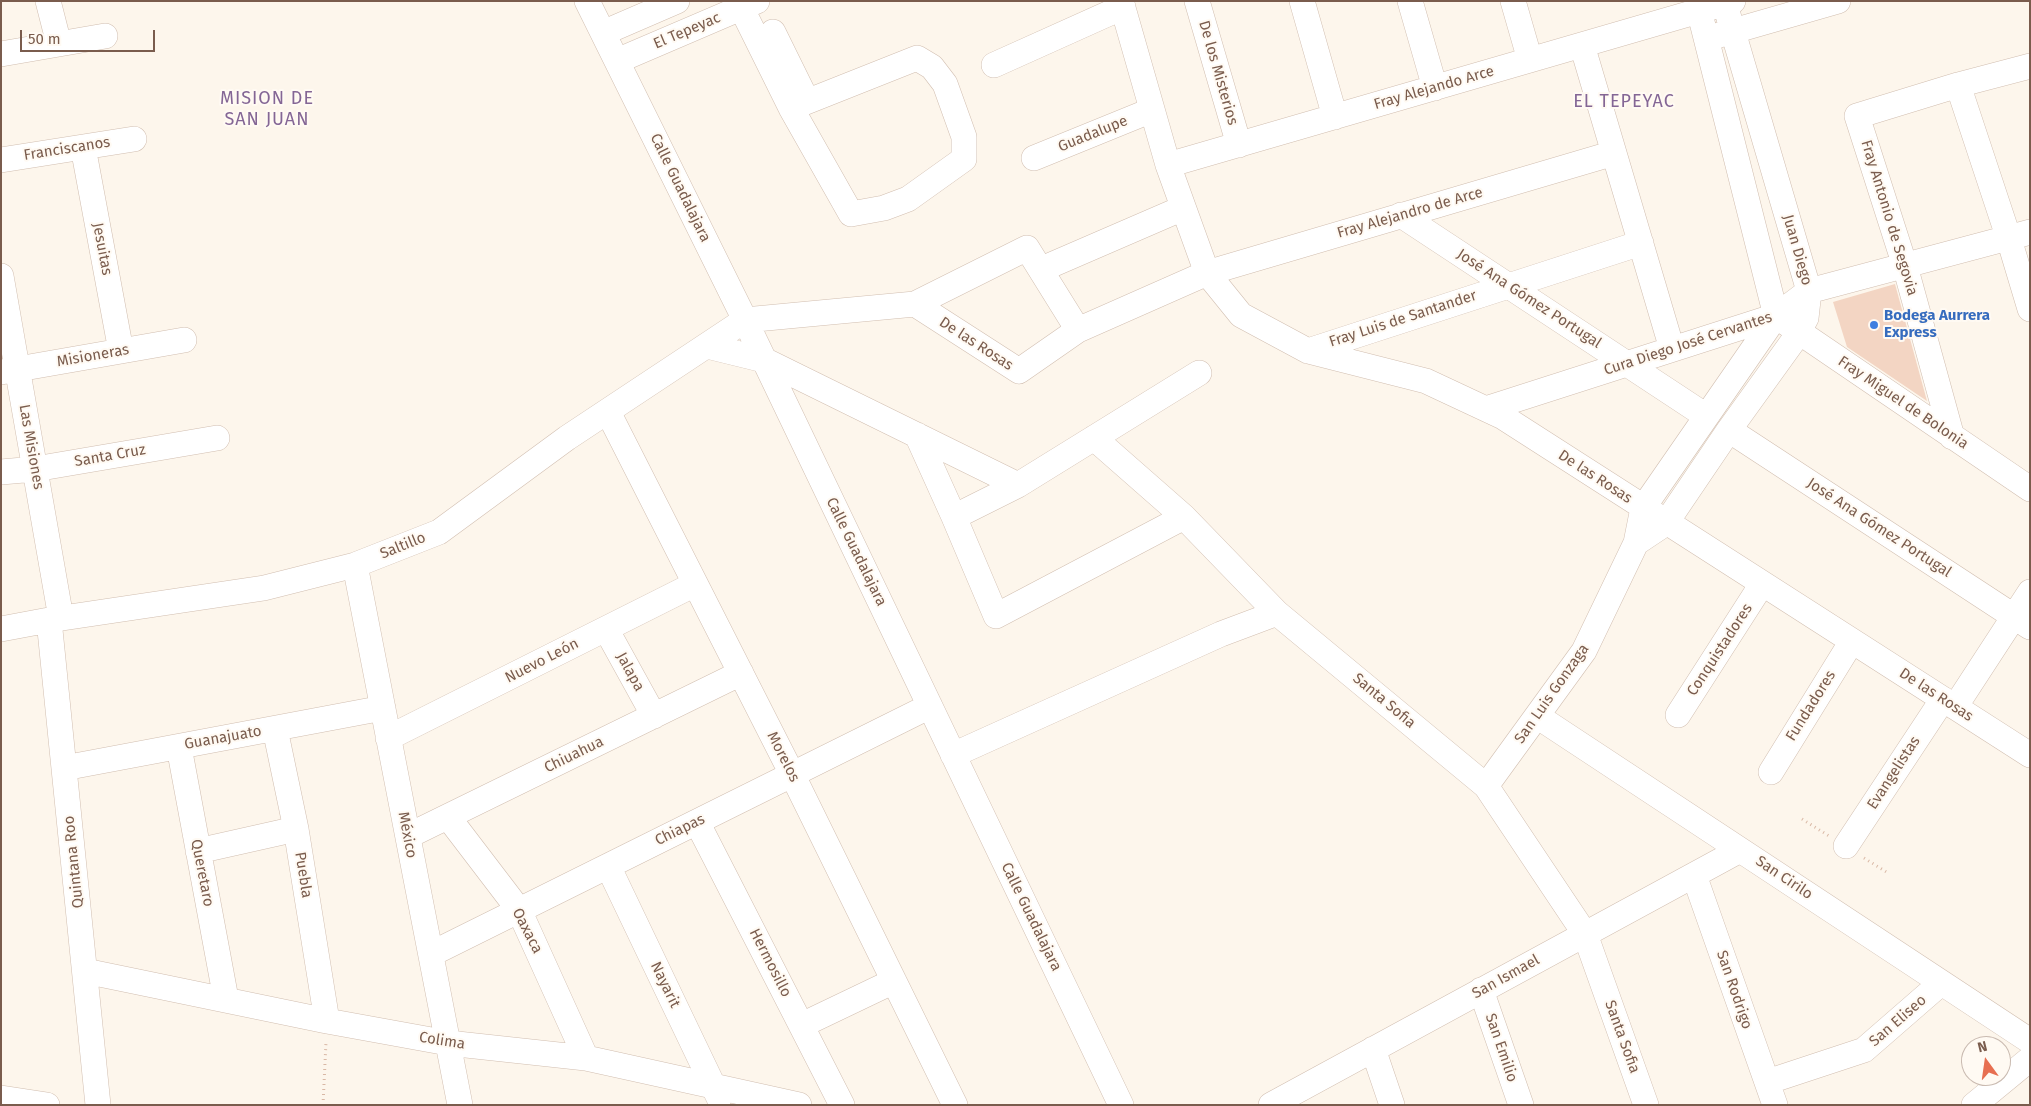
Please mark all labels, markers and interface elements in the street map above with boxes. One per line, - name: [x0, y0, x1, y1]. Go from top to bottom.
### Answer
- street label: El Tepeyac: [651, 9, 723, 53]
- street label: De los Misterios: [1194, 19, 1242, 127]
- scale bar: [22, 20, 158, 52]
- text: 50 m: [28, 30, 61, 48]
- street label: Fray Alejando Arce: [1372, 62, 1496, 114]
- district label: MISION DE SAN JUAN: [219, 88, 315, 130]
- district label: EL TEPEYAC: [1572, 91, 1676, 113]
- street label: Guadalupe: [1056, 112, 1130, 156]
- street label: Calle Guadalajara: [646, 131, 714, 245]
- street label: Franciscanos: [23, 133, 111, 165]
- street label: Fray Antonio de Segovia: [1857, 138, 1921, 298]
- street label: Fray Alejandro de Arce: [1335, 184, 1485, 242]
- street label: Juan Diego: [1778, 213, 1816, 287]
- street label: Jesuitas: [88, 221, 116, 277]
- street label: José Ana Gómez Portugal: [1453, 246, 1605, 352]
- street label: Fray Luis de Santander: [1327, 287, 1479, 351]
- place label: Bodega Aurrera Express: [1884, 307, 1990, 342]
- street label: Cura Diego José Cervantes: [1602, 308, 1774, 380]
- street label: De las Rosas: [936, 313, 1016, 375]
- marker: Bodega Aurrera Express: [1868, 319, 1880, 331]
- street label: Misioneras: [55, 341, 131, 371]
- street label: Fray Miguel de Bolonia: [1834, 353, 1972, 453]
- street label: Las Misiones: [15, 403, 47, 491]
- street label: Santa Cruz: [73, 441, 147, 471]
- street label: De las Rosas: [1555, 446, 1635, 508]
- street label: José Ana Gómez Portugal: [1803, 475, 1955, 581]
- street label: Calle Guadalajara: [822, 495, 890, 609]
- street label: Saltillo: [378, 529, 428, 563]
- street label: Conquistadores: [1684, 601, 1756, 699]
- street label: Nuevo León: [502, 635, 582, 687]
- street label: San Luis Gonzaga: [1511, 641, 1593, 747]
- street label: Jalapa: [612, 649, 648, 695]
- street label: De las Rosas: [1896, 664, 1976, 726]
- street label: Fundadores: [1782, 667, 1840, 745]
- street label: Santa Sofia: [1349, 670, 1419, 732]
- street label: Guanajuato: [183, 722, 263, 754]
- street label: Morelos: [763, 729, 803, 785]
- street label: Chiuahua: [541, 733, 607, 777]
- street label: Evangelistas: [1864, 733, 1924, 813]
- street label: México: [394, 810, 420, 860]
- street label: Chiapas: [652, 810, 708, 850]
- street label: Quintana Roo: [60, 815, 88, 909]
- street label: Queretaro: [187, 838, 217, 908]
- street label: Puebla: [290, 851, 316, 899]
- street label: San Cirilo: [1752, 852, 1816, 904]
- street label: Calle Guadalajara: [997, 860, 1065, 974]
- street label: Oaxaca: [508, 905, 546, 957]
- street label: Hermosillo: [745, 926, 795, 1000]
- street label: San Rodrigo: [1712, 948, 1756, 1032]
- street label: San Ismael: [1469, 951, 1543, 1003]
- street label: Nayarit: [646, 959, 684, 1011]
- street label: San Eliseo: [1866, 991, 1930, 1051]
- street label: Santa Sofia: [1600, 998, 1644, 1076]
- street label: San Emilio: [1481, 1011, 1521, 1085]
- street label: Colima: [418, 1028, 466, 1054]
- north arrow: [1961, 1036, 2011, 1086]
- text: N: [1976, 1038, 1989, 1056]

